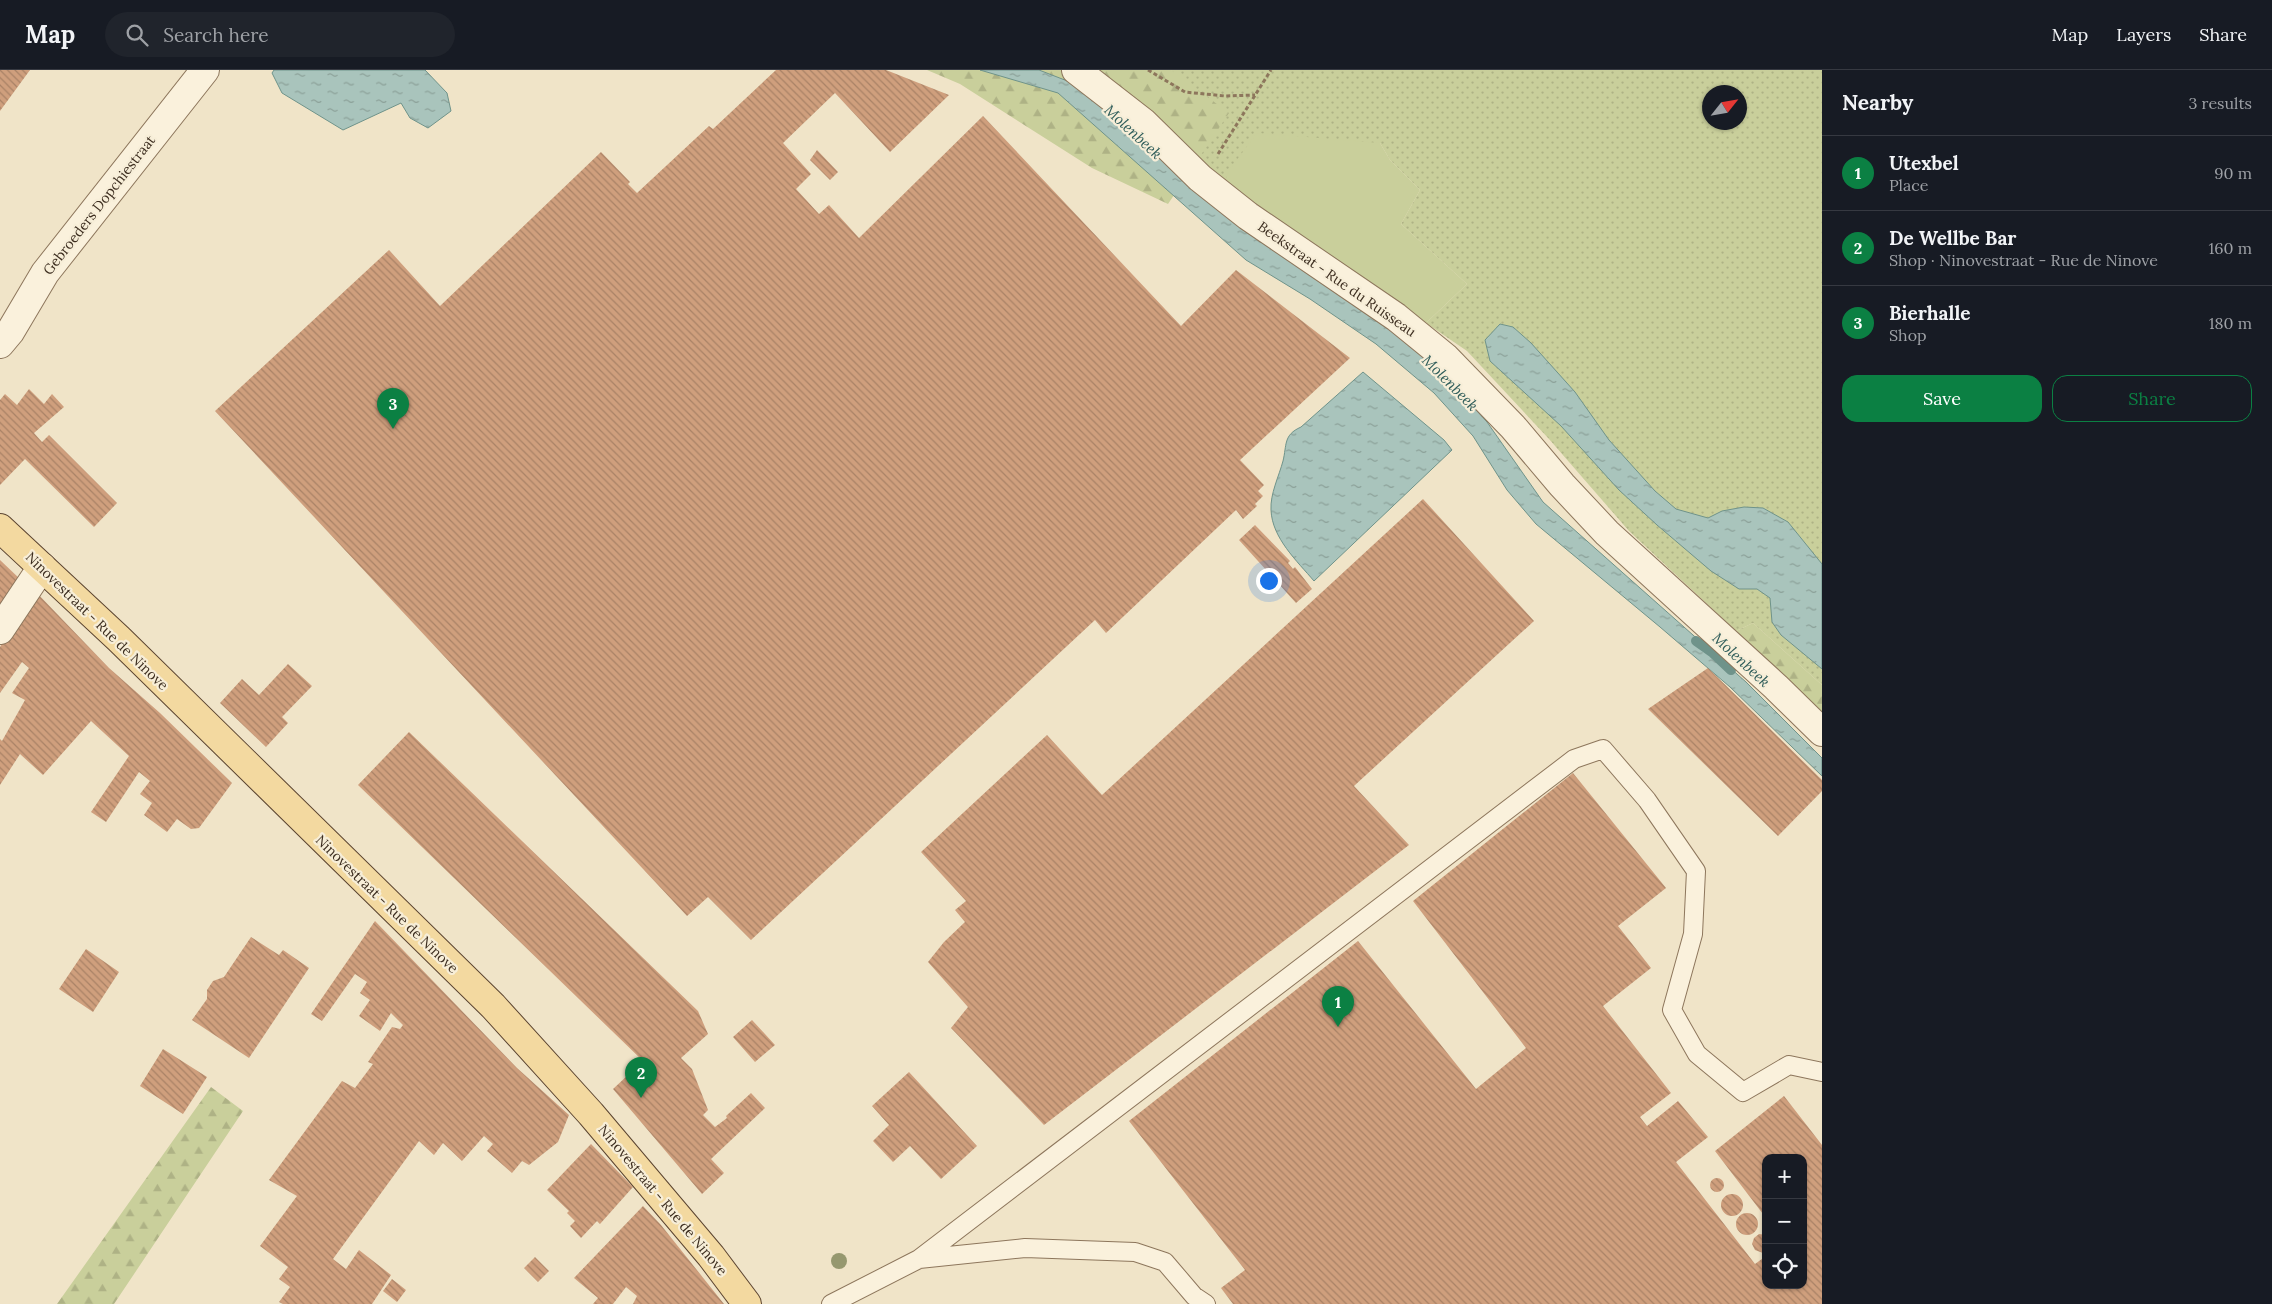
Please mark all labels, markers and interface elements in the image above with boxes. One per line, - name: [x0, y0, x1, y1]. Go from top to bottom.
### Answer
- search box: [105, 12, 455, 57]
- text: Map: [25, 19, 75, 50]
- icon: search: [123, 21, 151, 49]
- text: Search here: [163, 23, 269, 47]
- text: Map: [2052, 23, 2088, 46]
- text: Layers: [2116, 23, 2171, 46]
- text: Share: [2199, 23, 2247, 46]
- north arrow: [1702, 85, 1747, 130]
- text: Nearby: [1842, 89, 1913, 116]
- text: 3 results: [2188, 93, 2252, 113]
- water label: Molenbeek: [1101, 100, 1166, 163]
- street label: Gebroeders Dopchiestraat: [39, 131, 159, 278]
- text: Utexbel: [1889, 151, 1959, 175]
- text: 1: [1855, 163, 1861, 183]
- text: 90 m: [2214, 163, 2252, 183]
- text: Place: [1889, 175, 1928, 195]
- street label: Beekstraat - Rue du Ruisseau: [1254, 217, 1420, 341]
- text: De Wellbe Bar: [1889, 226, 2016, 250]
- text: 2: [1854, 238, 1862, 258]
- text: 160 m: [2208, 238, 2252, 258]
- text: Shop · Ninovestraat - Rue de Ninove: [1889, 250, 2158, 270]
- text: Bierhalle: [1889, 301, 1971, 325]
- text: 3: [1854, 313, 1862, 333]
- text: 180 m: [2209, 313, 2252, 333]
- text: Shop: [1889, 325, 1927, 345]
- water label: Molenbeek: [1418, 351, 1483, 415]
- button: Save: [1842, 375, 2042, 422]
- button: Share: [2052, 375, 2252, 422]
- pin: 3: [377, 388, 409, 429]
- street label: Ninovestraat - Rue de Ninove: [22, 548, 172, 694]
- your location: [1256, 568, 1282, 594]
- water label: Molenbeek: [1709, 628, 1774, 691]
- street label: Ninovestraat - Rue de Ninove: [312, 831, 462, 977]
- pin: 1: [1322, 986, 1354, 1027]
- pin: 2: [625, 1057, 657, 1098]
- street label: Ninovestraat - Rue de Ninove: [595, 1121, 732, 1279]
- map controls: [1762, 1154, 1807, 1289]
- button: +: [1762, 1154, 1807, 1199]
- button: −: [1762, 1199, 1807, 1244]
- button: locate: [1762, 1244, 1807, 1289]

